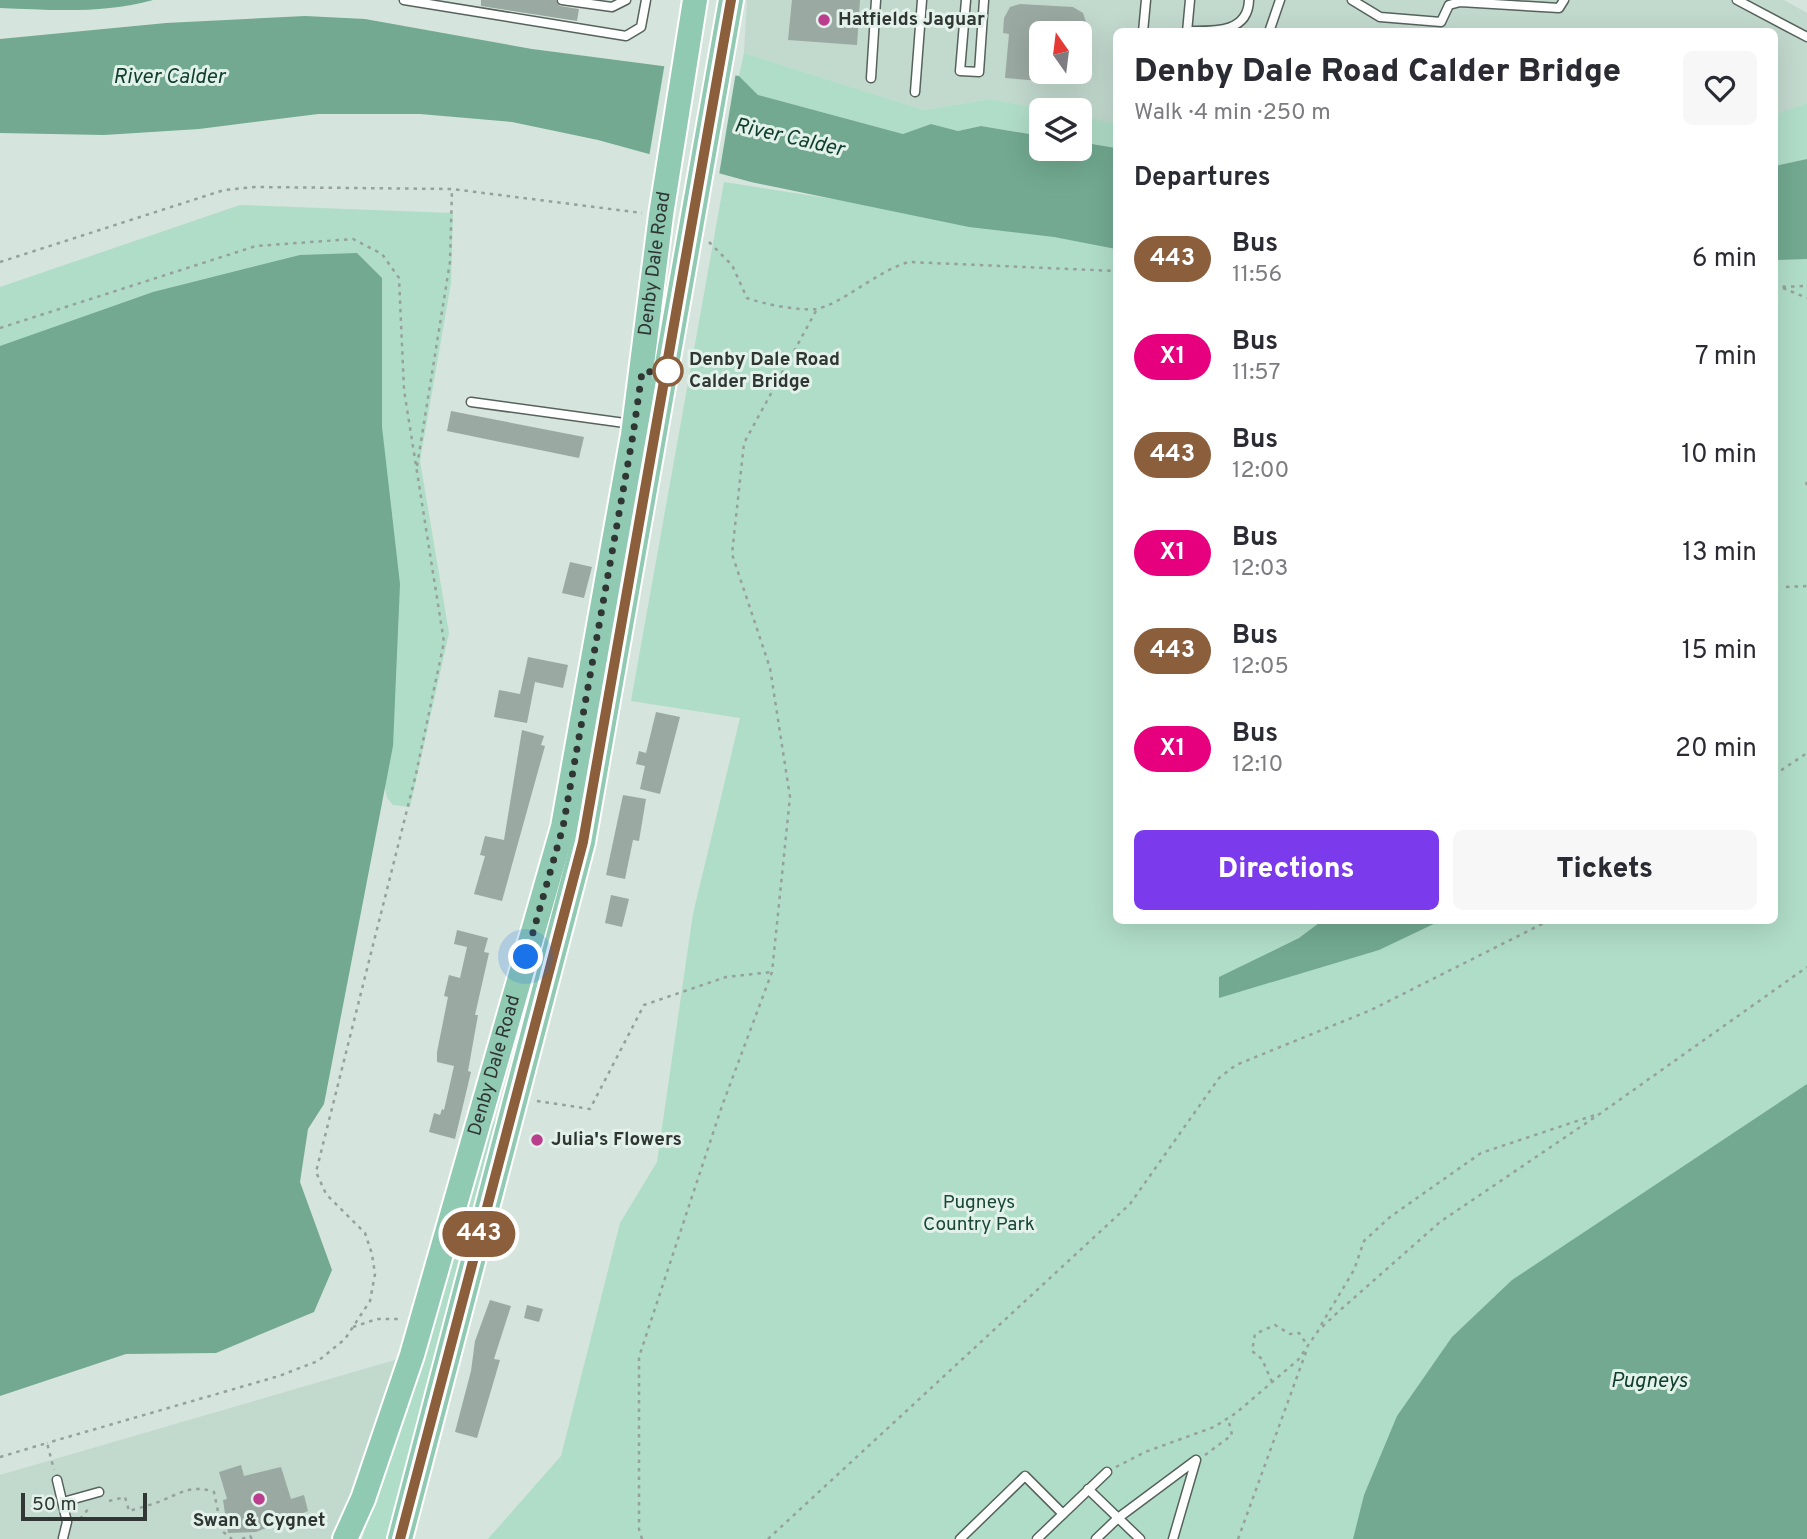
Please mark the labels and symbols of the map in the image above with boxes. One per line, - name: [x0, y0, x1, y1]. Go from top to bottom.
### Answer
- place label: Hatfields Jaguar: [838, 8, 985, 32]
- marker: Hatfields Jaguar: [816, 12, 832, 28]
- north arrow: [1029, 21, 1092, 84]
- water label: River Calder: [113, 64, 227, 91]
- water label: River Calder: [731, 112, 848, 164]
- street label: Denby Dale Road: [634, 190, 677, 337]
- place label: Denby Dale Road Calder Bridge: [689, 348, 840, 394]
- marker: Denby Dale Road Calder Bridge: [653, 356, 683, 386]
- your location: [508, 939, 543, 974]
- street label: Denby Dale Road: [463, 992, 526, 1139]
- place label: Julia's Flowers: [551, 1128, 682, 1152]
- marker: Julia's Flowers: [529, 1132, 545, 1148]
- park label: Pugneys Country Park: [923, 1191, 1035, 1237]
- line badge: 443: [439, 1211, 519, 1257]
- water label: Pugneys: [1610, 1368, 1688, 1395]
- scale bar: [21, 1490, 147, 1522]
- marker: Swan & Cygnet: [251, 1491, 267, 1507]
- place label: Swan & Cygnet: [193, 1509, 325, 1533]

